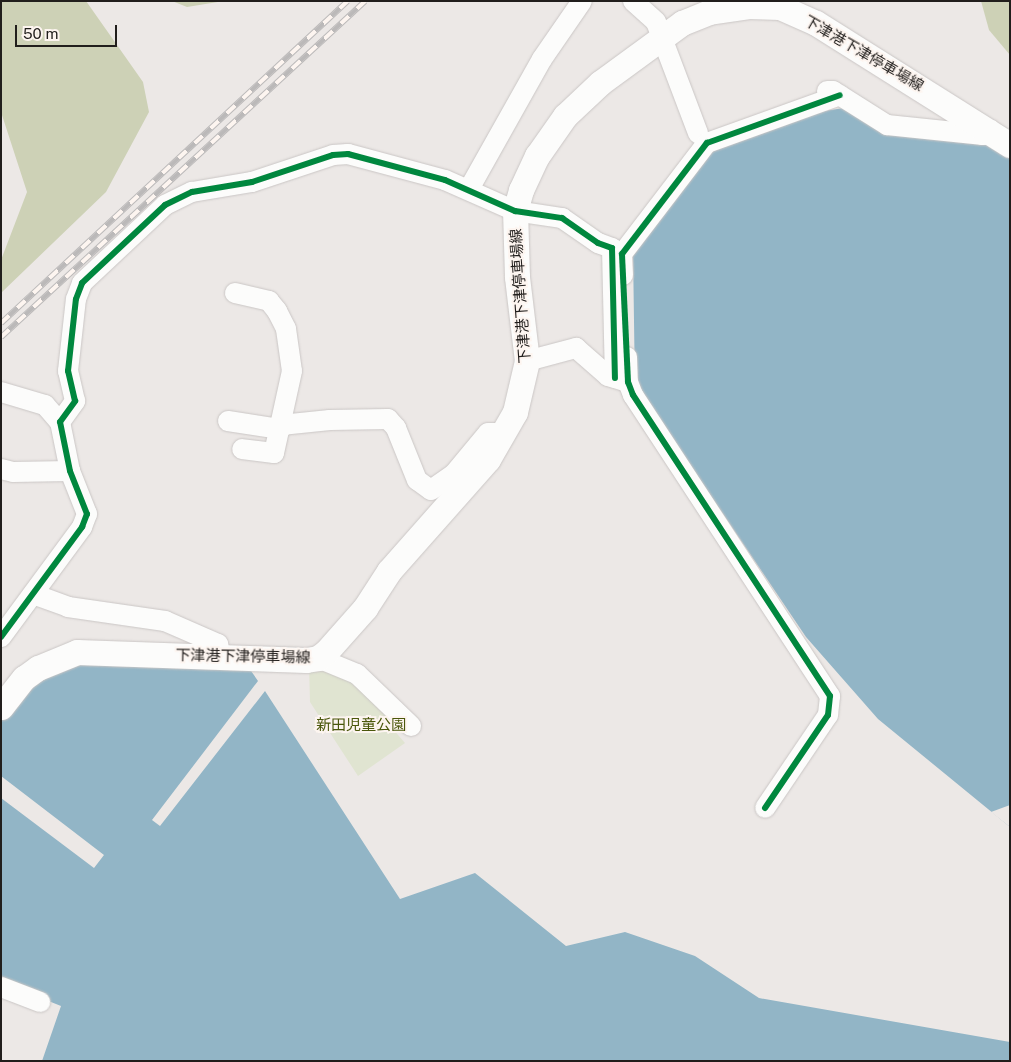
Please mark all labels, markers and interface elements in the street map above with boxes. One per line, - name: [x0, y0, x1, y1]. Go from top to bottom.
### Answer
- street label: 下津港下津停車場線: [801, 11, 927, 95]
- scale bar: [18, 15, 120, 47]
- text: 50 m: [23, 25, 58, 42]
- street label: 下津港下津停車場線: [506, 228, 534, 364]
- street label: 下津港下津停車場線: [175, 646, 311, 666]
- park label: 新田児童公園: [316, 716, 406, 734]

